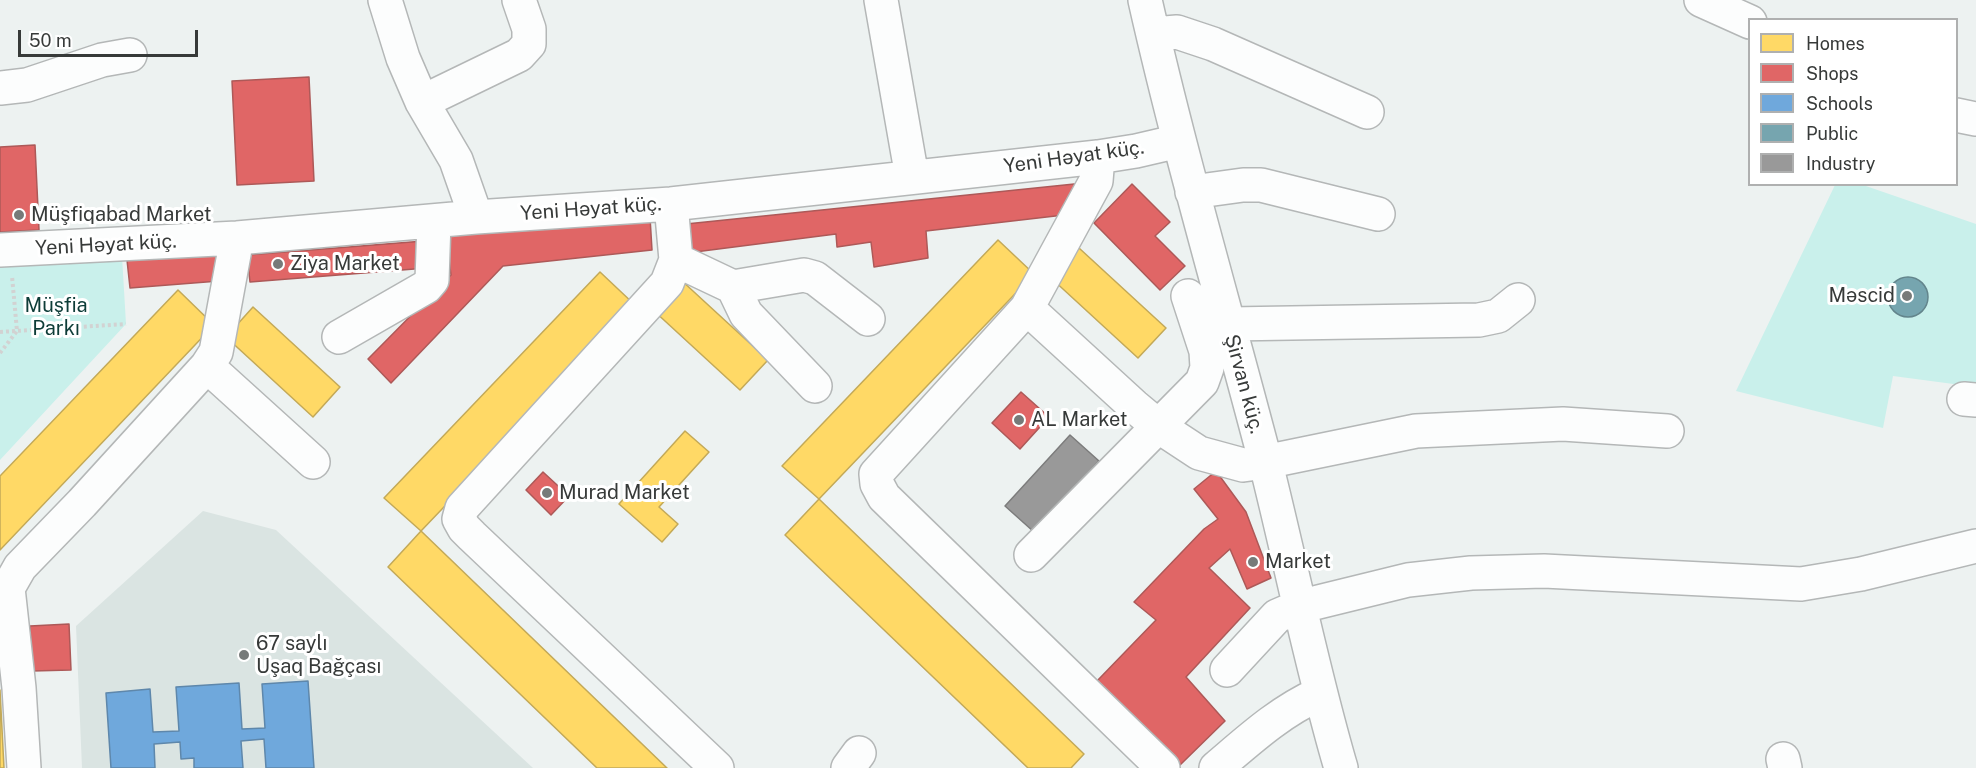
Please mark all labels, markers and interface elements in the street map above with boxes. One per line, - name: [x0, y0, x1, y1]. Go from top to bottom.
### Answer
- scale bar: [21, 18, 201, 56]
- legend: [1748, 18, 1958, 186]
- text: 50 m: [29, 30, 72, 51]
- text: Homes: [1806, 33, 1865, 54]
- text: Shops: [1806, 63, 1858, 84]
- text: Schools: [1806, 93, 1873, 114]
- text: Public: [1806, 123, 1858, 144]
- street label: Yeni Həyat küç.: [1002, 135, 1146, 179]
- text: Industry: [1806, 153, 1875, 174]
- street label: Yeni Həyat küç.: [520, 192, 662, 226]
- place label: Müşfiqabad Market: [31, 203, 212, 227]
- marker: Müşfiqabad Market: [12, 208, 26, 222]
- street label: Yeni Həyat küç.: [35, 229, 177, 261]
- place label: Ziya Market: [290, 252, 400, 276]
- marker: Ziya Market: [271, 257, 285, 271]
- place label: Məscid: [1828, 284, 1895, 308]
- marker: Məscid: [1900, 289, 1914, 303]
- park label: Müşfia Parkı: [24, 294, 88, 341]
- street label: Şirvan küç.: [1219, 332, 1269, 436]
- place label: AL Market: [1031, 408, 1128, 432]
- marker: AL Market: [1012, 413, 1026, 427]
- place label: Murad Market: [559, 481, 690, 505]
- marker: Murad Market: [540, 486, 554, 500]
- place label: Market: [1265, 550, 1331, 574]
- marker: Market: [1246, 555, 1260, 569]
- place label: 67 saylı Uşaq Bağçası: [256, 632, 381, 679]
- marker: 67 saylı Uşaq Bağçası: [237, 648, 251, 662]

